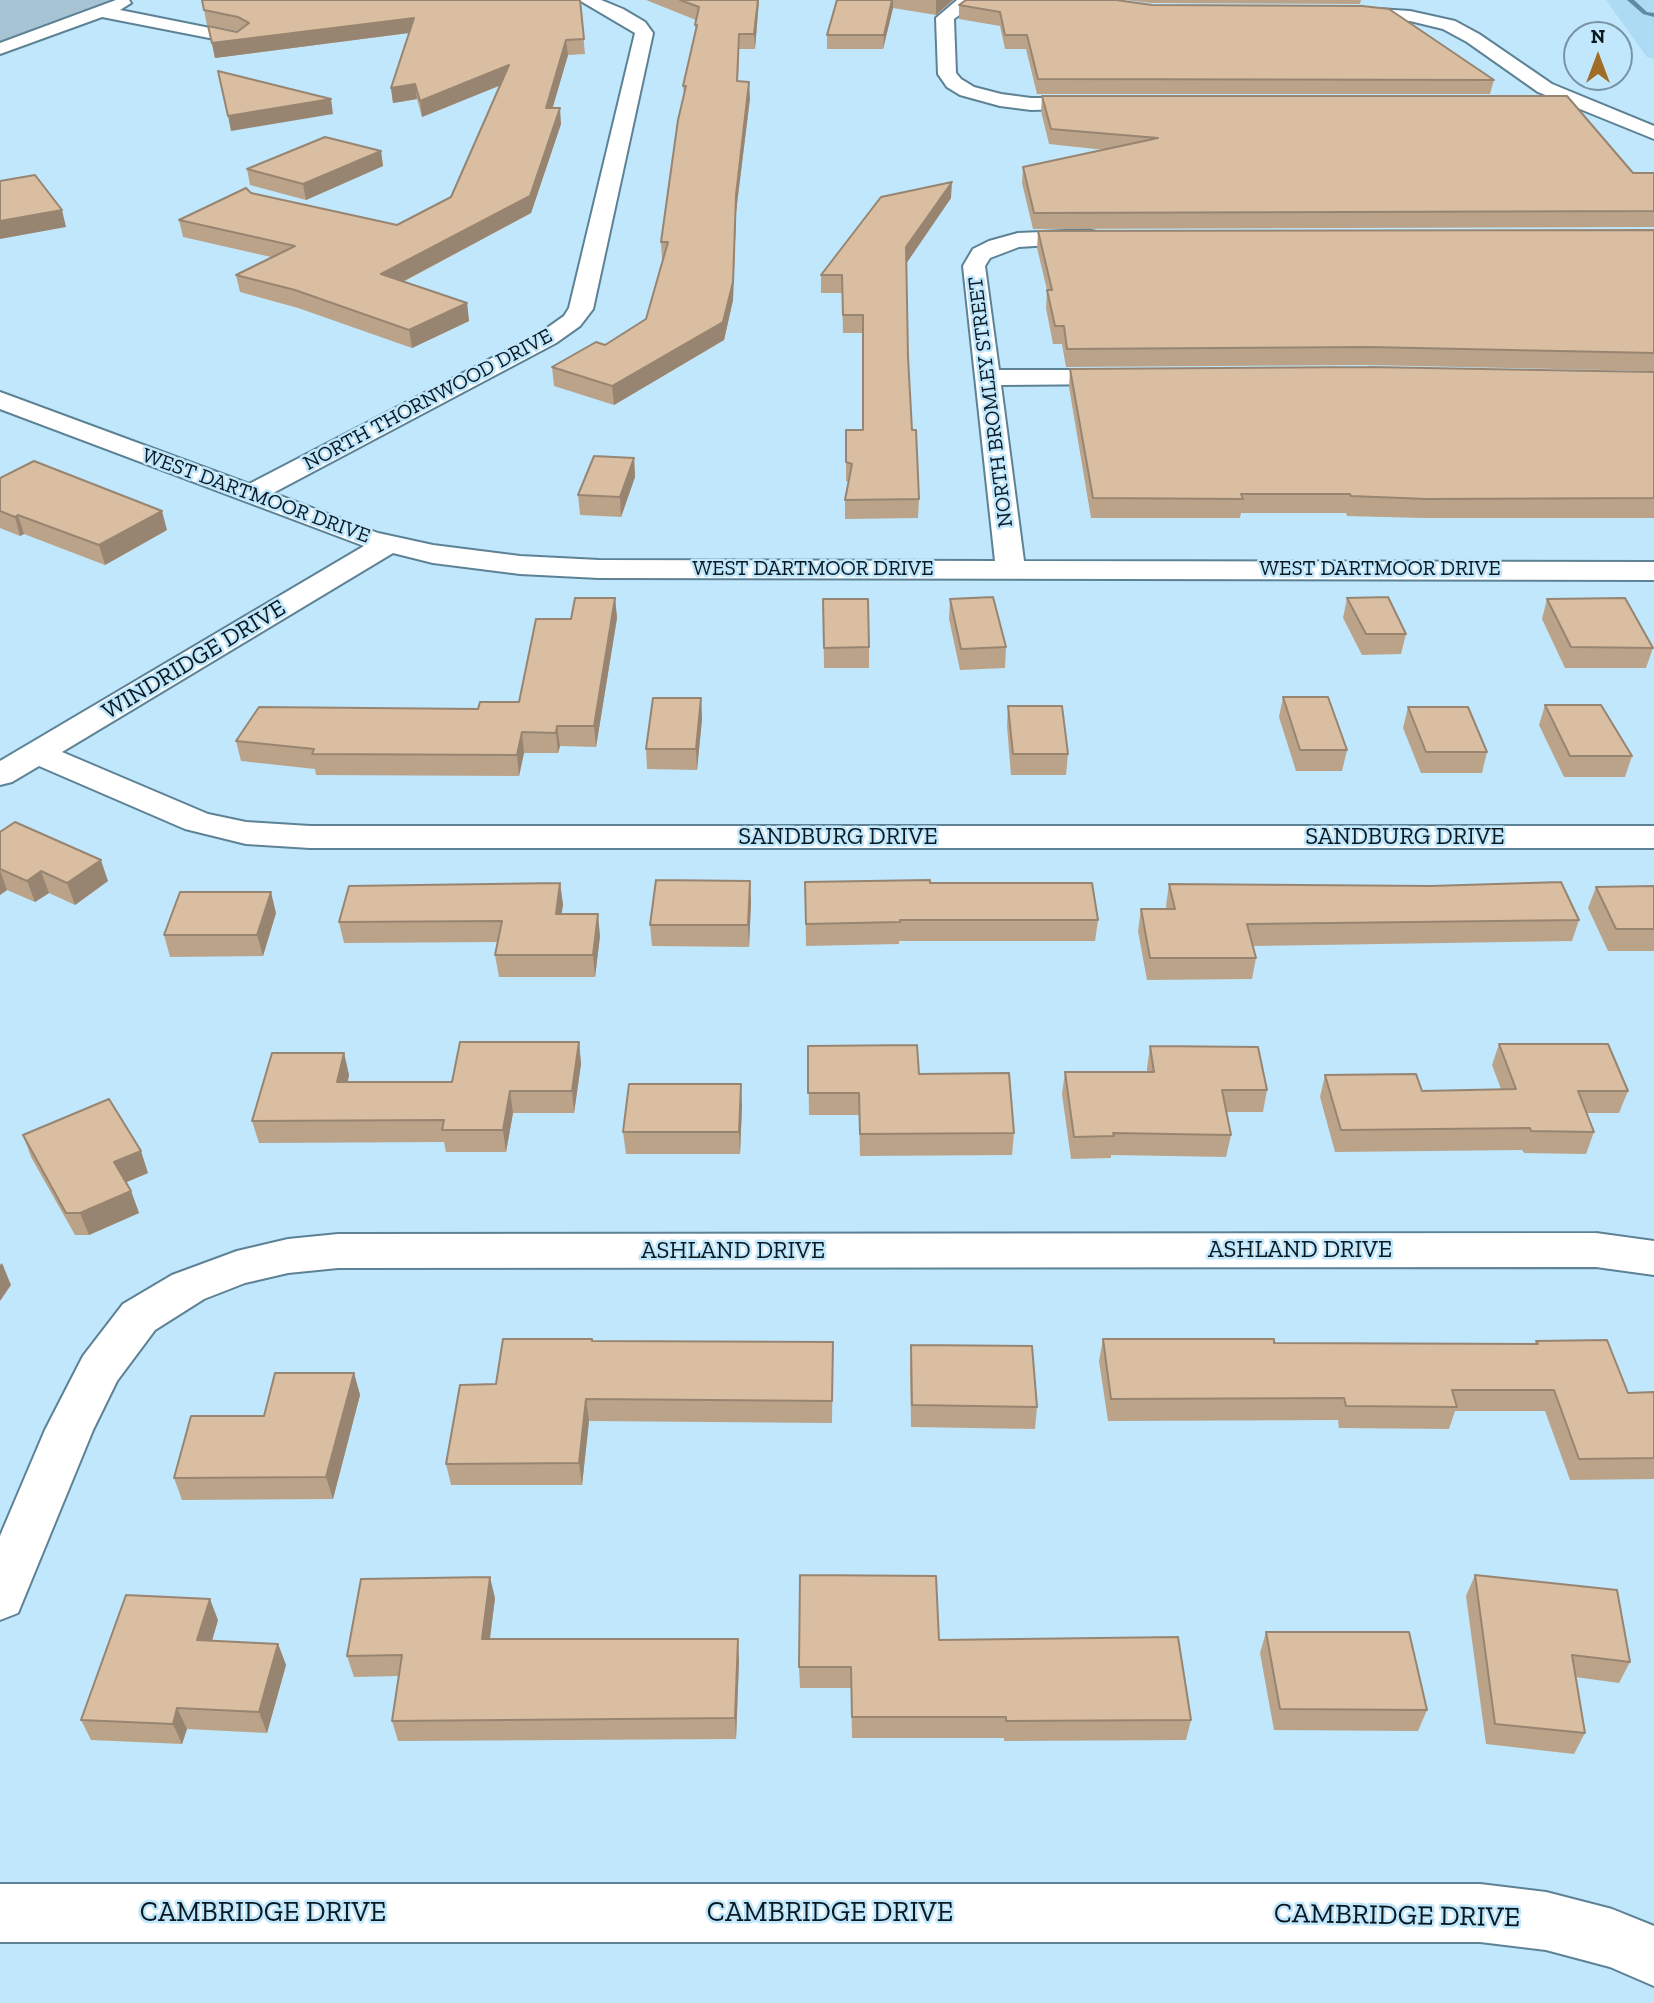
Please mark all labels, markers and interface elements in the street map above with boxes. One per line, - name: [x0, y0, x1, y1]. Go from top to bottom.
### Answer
- north arrow: [1563, 21, 1633, 91]
- text: N: [1591, 25, 1605, 48]
- street label: NORTH BROMLEY STREET: [963, 275, 1019, 529]
- street label: NORTH THORNWOOD DRIVE: [299, 324, 557, 476]
- street label: WEST DARTMOOR DRIVE: [138, 443, 374, 549]
- street label: WEST DARTMOOR DRIVE: [692, 556, 934, 582]
- street label: WEST DARTMOOR DRIVE: [1259, 556, 1501, 582]
- street label: WINDRIDGE DRIVE: [97, 594, 291, 726]
- street label: SANDBURG DRIVE: [738, 823, 938, 851]
- street label: SANDBURG DRIVE: [1305, 823, 1505, 851]
- street label: ASHLAND DRIVE: [1208, 1236, 1392, 1264]
- street label: ASHLAND DRIVE: [641, 1237, 825, 1265]
- street label: CAMBRIDGE DRIVE: [140, 1896, 386, 1930]
- street label: CAMBRIDGE DRIVE: [707, 1896, 953, 1930]
- street label: CAMBRIDGE DRIVE: [1274, 1897, 1520, 1935]

